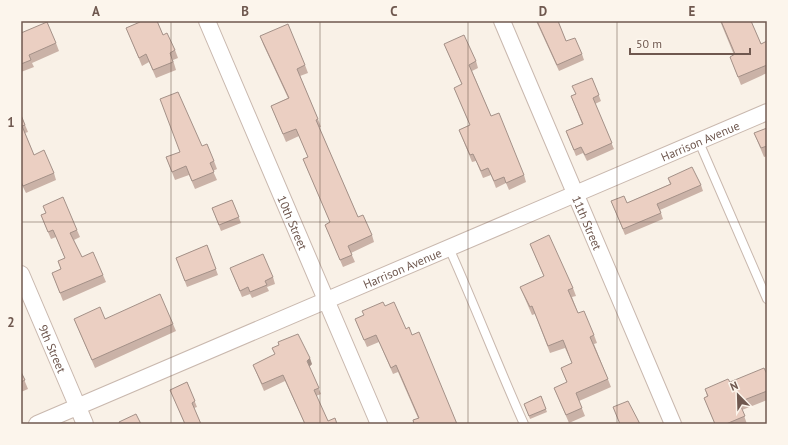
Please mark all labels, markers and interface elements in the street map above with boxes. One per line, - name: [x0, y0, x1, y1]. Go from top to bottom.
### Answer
- text: A: [92, 3, 100, 20]
- text: B: [241, 3, 249, 20]
- text: C: [390, 3, 398, 20]
- text: D: [539, 3, 547, 20]
- text: E: [689, 3, 696, 20]
- scale bar: [630, 30, 750, 56]
- text: 50 m: [636, 36, 662, 51]
- text: 1: [7, 114, 15, 131]
- street label: Harrison Avenue: [658, 117, 741, 164]
- street label: 10th Street: [275, 193, 311, 252]
- street label: 11th Street: [569, 193, 606, 252]
- street label: Harrison Avenue: [361, 245, 444, 291]
- text: 2: [7, 314, 15, 331]
- street label: 9th Street: [36, 322, 70, 375]
- north arrow: [718, 375, 758, 415]
- text: N: [728, 378, 740, 394]

